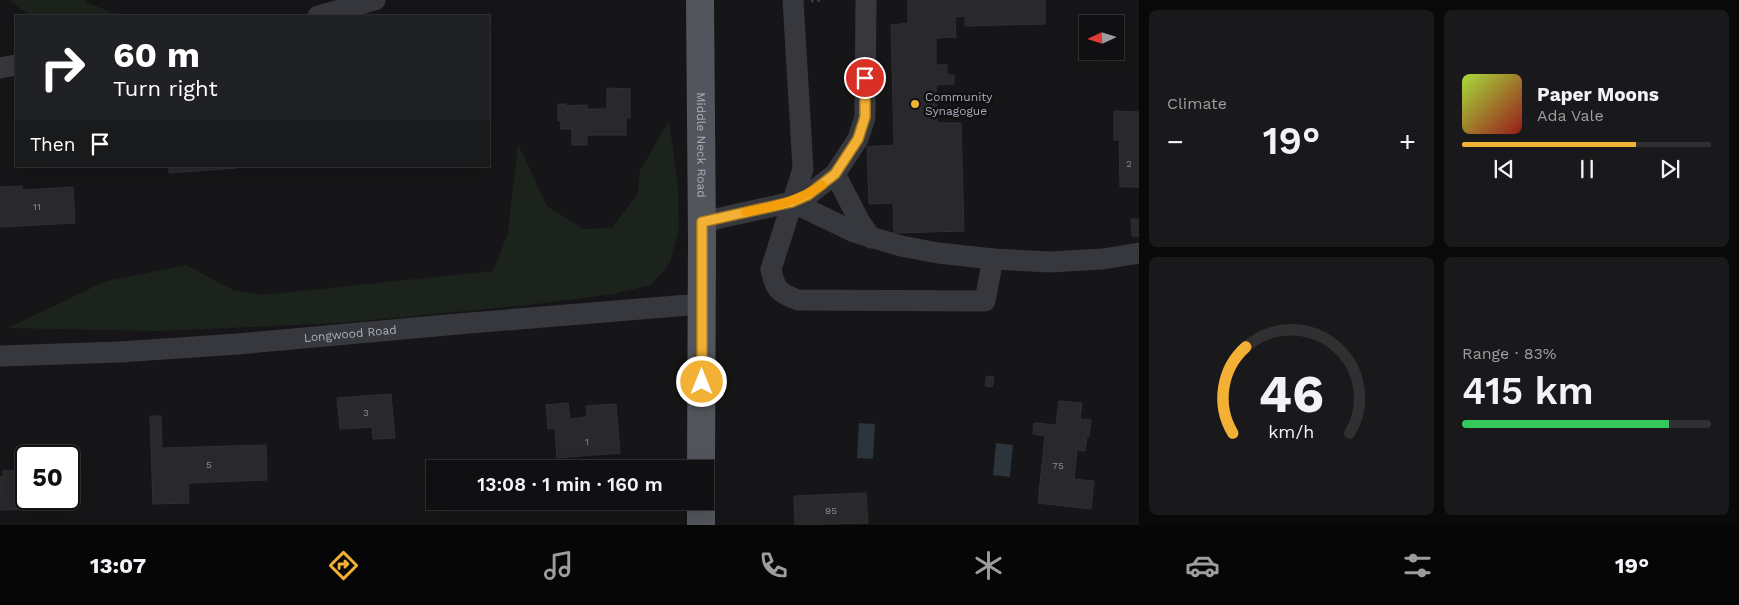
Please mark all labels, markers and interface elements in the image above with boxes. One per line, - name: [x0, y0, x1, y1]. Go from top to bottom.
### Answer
- north arrow: [1079, 15, 1124, 60]
- map controls: [1079, 15, 1124, 60]
- text: 60 m: [113, 34, 200, 76]
- icon: right: [30, 35, 95, 100]
- pin: [844, 57, 886, 99]
- icon: arrive: [851, 64, 879, 92]
- text: Turn right: [113, 76, 218, 101]
- text: Paper Moons: [1537, 83, 1659, 106]
- place label: Community Synagogue: [925, 90, 993, 118]
- street label: Middle Neck Road: [694, 92, 709, 198]
- text: Climate: [1167, 94, 1227, 113]
- marker: Community Synagogue: [909, 98, 921, 110]
- text: Ada Vale: [1537, 106, 1604, 125]
- text: 19°: [1263, 119, 1320, 163]
- text: −: [1167, 125, 1184, 158]
- text: +: [1399, 125, 1416, 158]
- icon: arrive: [86, 130, 114, 158]
- text: Then: [30, 133, 76, 156]
- icon: previous: [1490, 155, 1518, 183]
- icon: pause: [1573, 155, 1601, 183]
- icon: next: [1656, 155, 1684, 183]
- house number: 2: [1126, 158, 1132, 169]
- house number: 11: [33, 201, 41, 212]
- street label: Longwood Road: [303, 323, 397, 345]
- text: Range · 83%: [1462, 344, 1556, 363]
- position arrow: [675, 355, 727, 407]
- text: 46: [1259, 364, 1324, 425]
- text: 415 km: [1462, 369, 1594, 413]
- house number: 3: [363, 407, 369, 418]
- text: km/h: [1268, 421, 1315, 442]
- house number: 1: [585, 436, 589, 447]
- speed limit sign: 50: [15, 445, 80, 510]
- house number: 5: [206, 459, 212, 470]
- house number: 75: [1052, 460, 1064, 471]
- text: 13:08 · 1 min · 160 m: [477, 473, 663, 496]
- house number: 95: [825, 505, 837, 516]
- icon: directions: [326, 548, 361, 583]
- icon: music: [541, 548, 576, 583]
- icon: phone: [756, 548, 791, 583]
- icon: climate: [971, 548, 1006, 583]
- icon: car: [1185, 548, 1220, 583]
- icon: filters: [1400, 548, 1435, 583]
- text: 13:07: [90, 553, 146, 578]
- text: 19°: [1615, 553, 1649, 578]

